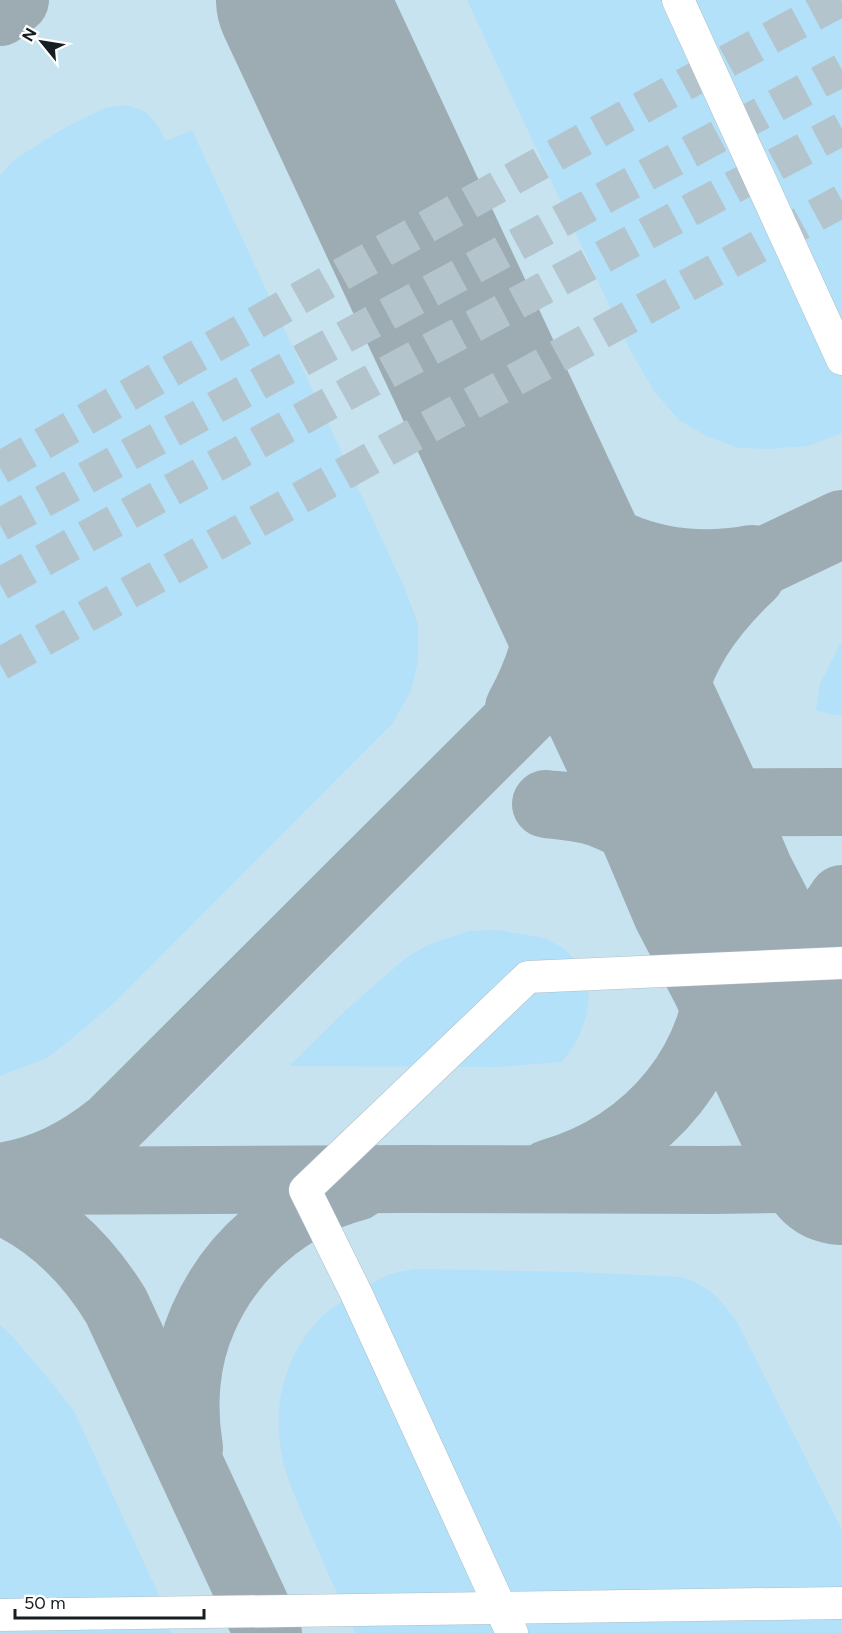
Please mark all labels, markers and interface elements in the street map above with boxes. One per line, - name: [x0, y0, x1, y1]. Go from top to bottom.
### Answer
- north arrow: [12, 12, 72, 72]
- text: N: [18, 25, 41, 45]
- scale bar: [15, 1582, 204, 1620]
- text: 50 m: [24, 1592, 66, 1614]

